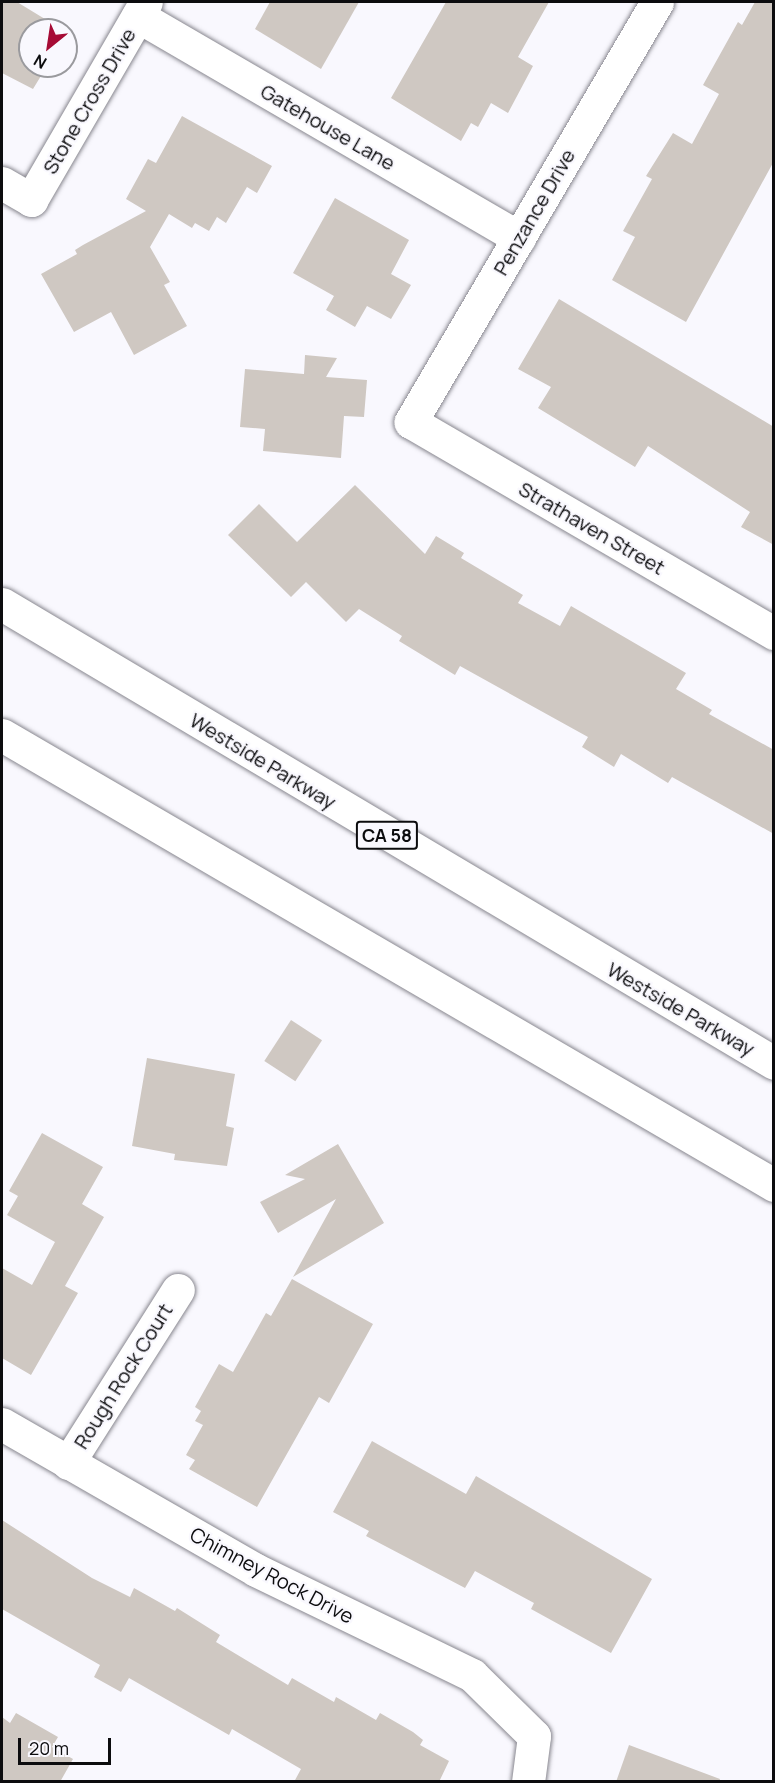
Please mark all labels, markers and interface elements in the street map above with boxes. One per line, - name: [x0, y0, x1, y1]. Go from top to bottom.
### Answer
- north arrow: [18, 18, 78, 78]
- street label: Stone Cross Drive: [38, 24, 140, 178]
- text: N: [30, 49, 50, 74]
- street label: Gatehouse Lane: [257, 79, 399, 175]
- street label: Penzance Drive: [488, 145, 580, 279]
- street label: Strathaven Street: [515, 476, 669, 580]
- street label: Westside Parkway: [186, 708, 340, 814]
- road number: CA 58: [356, 820, 418, 850]
- street label: Westside Parkway: [603, 957, 759, 1061]
- street label: Rough Rock Court: [69, 1299, 177, 1453]
- street label: Chimney Rock Drive: [186, 1522, 358, 1628]
- scale bar: [21, 1726, 114, 1764]
- text: 20 m: [29, 1736, 69, 1760]

